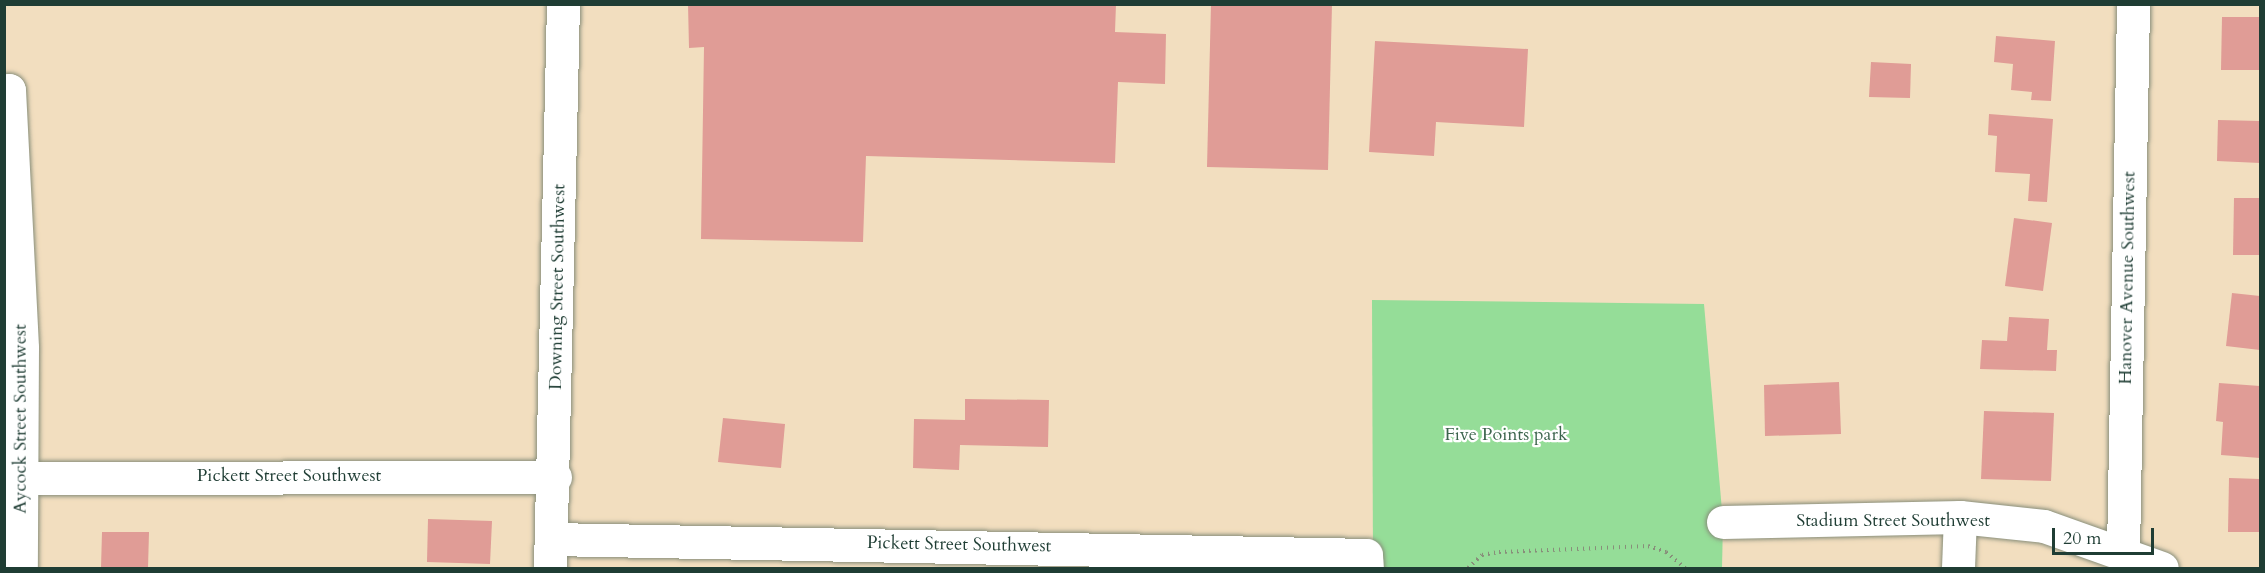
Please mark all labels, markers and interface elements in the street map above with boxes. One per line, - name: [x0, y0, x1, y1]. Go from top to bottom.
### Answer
- street label: Hanover Avenue Southwest: [2115, 171, 2141, 385]
- street label: Downing Street Southwest: [545, 184, 571, 390]
- street label: Aycock Street Southwest: [10, 324, 32, 514]
- park label: Five Points park: [1444, 424, 1568, 446]
- street label: Pickett Street Southwest: [197, 465, 381, 487]
- street label: Stadium Street Southwest: [1796, 510, 1990, 532]
- scale bar: [2055, 516, 2157, 554]
- text: 20 m: [2063, 526, 2102, 551]
- street label: Pickett Street Southwest: [867, 533, 1051, 557]

